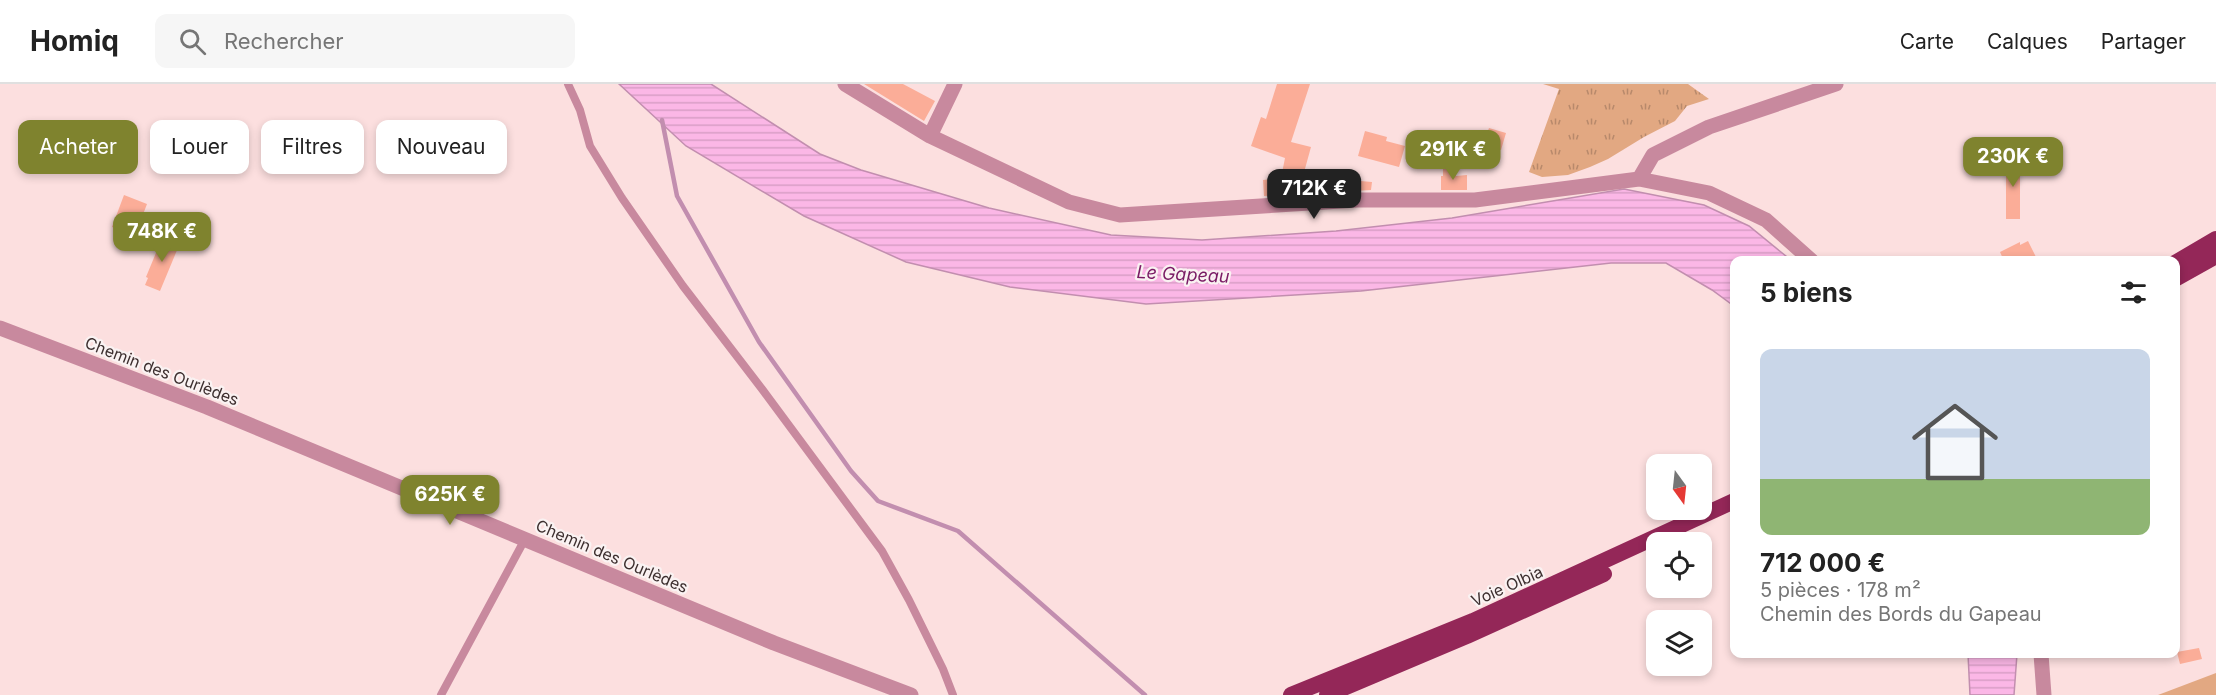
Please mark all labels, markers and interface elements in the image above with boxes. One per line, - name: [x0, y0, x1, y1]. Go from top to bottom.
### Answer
- search box: [155, 14, 575, 68]
- text: Homiq: [30, 24, 119, 58]
- icon: search: [176, 25, 209, 58]
- text: Rechercher: [224, 28, 344, 54]
- text: Carte: [1900, 29, 1954, 54]
- text: Calques: [1987, 29, 2068, 54]
- text: Partager: [2101, 29, 2186, 54]
- chip: Acheter: [18, 120, 138, 174]
- chip: Louer: [150, 120, 249, 174]
- chip: Filtres: [261, 120, 364, 174]
- chip: Nouveau: [376, 120, 507, 174]
- pin: 291K €: [1404, 130, 1502, 181]
- text: 291K €: [1419, 137, 1487, 161]
- pin: 230K €: [1964, 137, 2062, 188]
- text: 230K €: [1977, 144, 2049, 168]
- pin: 712K €: [1265, 169, 1363, 220]
- text: 712K €: [1281, 176, 1347, 200]
- pin: 748K €: [113, 212, 211, 263]
- text: 748K €: [127, 219, 197, 243]
- water label: Le Gapeau: [1136, 261, 1230, 287]
- icon: filters: [2117, 276, 2150, 309]
- text: 5 biens: [1760, 277, 1852, 308]
- street label: Chemin des Ourlèdes: [82, 332, 242, 410]
- icon: home: [1901, 388, 2009, 496]
- north arrow: [1646, 454, 1712, 520]
- map controls: [1646, 454, 1712, 676]
- pin: 625K €: [401, 475, 499, 526]
- text: 625K €: [414, 482, 486, 506]
- street label: Chemin des Ourlèdes: [533, 515, 691, 597]
- button: locate: [1646, 532, 1712, 598]
- text: 712 000 €: [1760, 547, 1885, 578]
- street label: Voie Olbia: [1468, 561, 1546, 611]
- text: 5 pièces · 178 m²: [1760, 578, 1921, 602]
- text: Chemin des Bords du Gapeau: [1760, 602, 2042, 626]
- button: layers: [1646, 610, 1712, 676]

